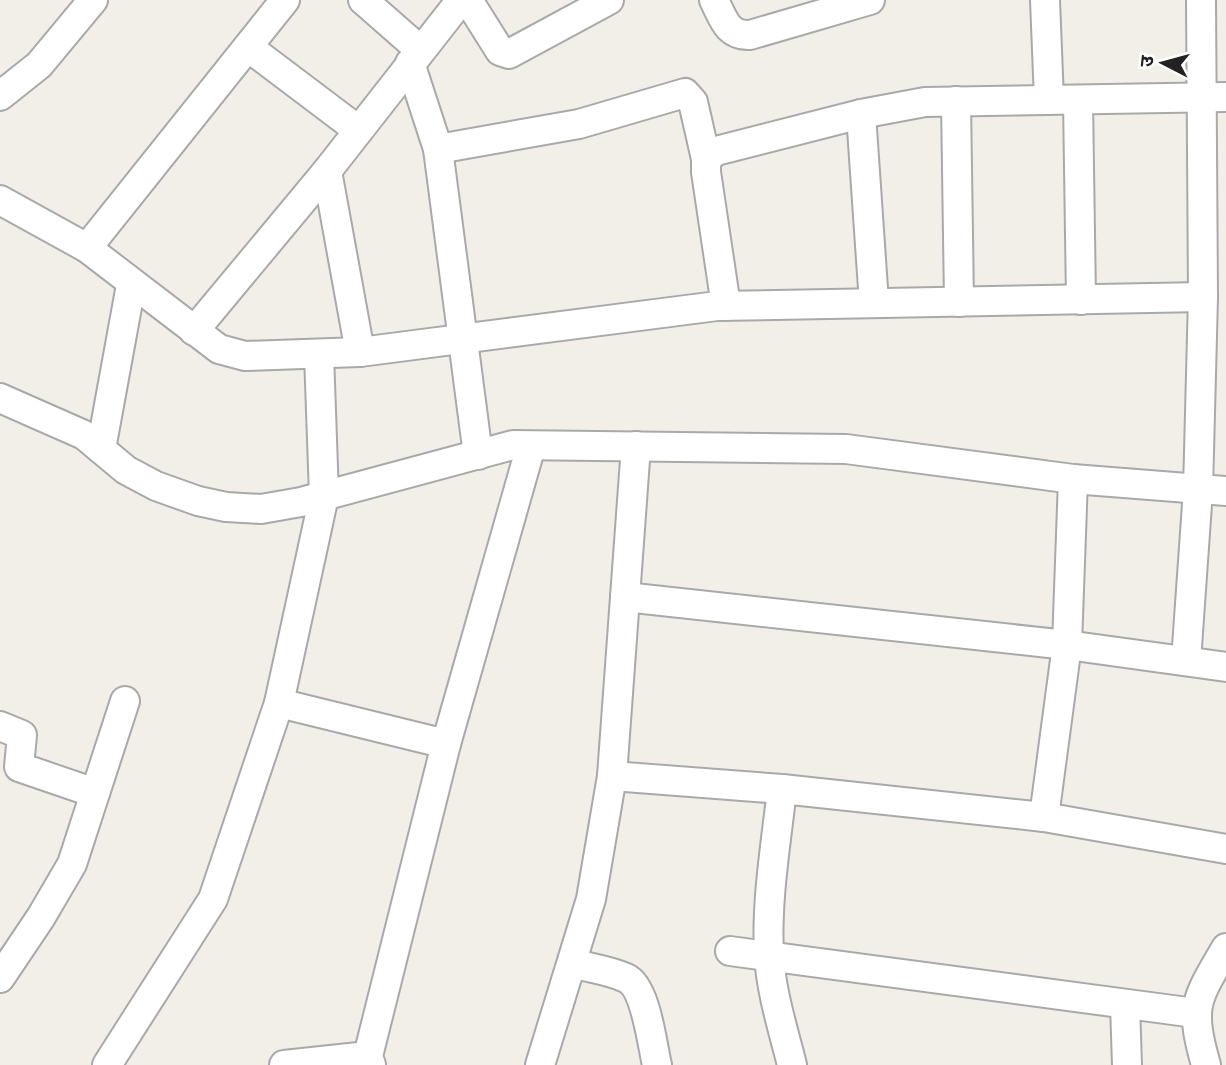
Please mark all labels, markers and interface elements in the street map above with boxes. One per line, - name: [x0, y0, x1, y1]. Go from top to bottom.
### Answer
- north arrow: [1128, 28, 1198, 98]
- text: उ: [1134, 54, 1159, 68]

